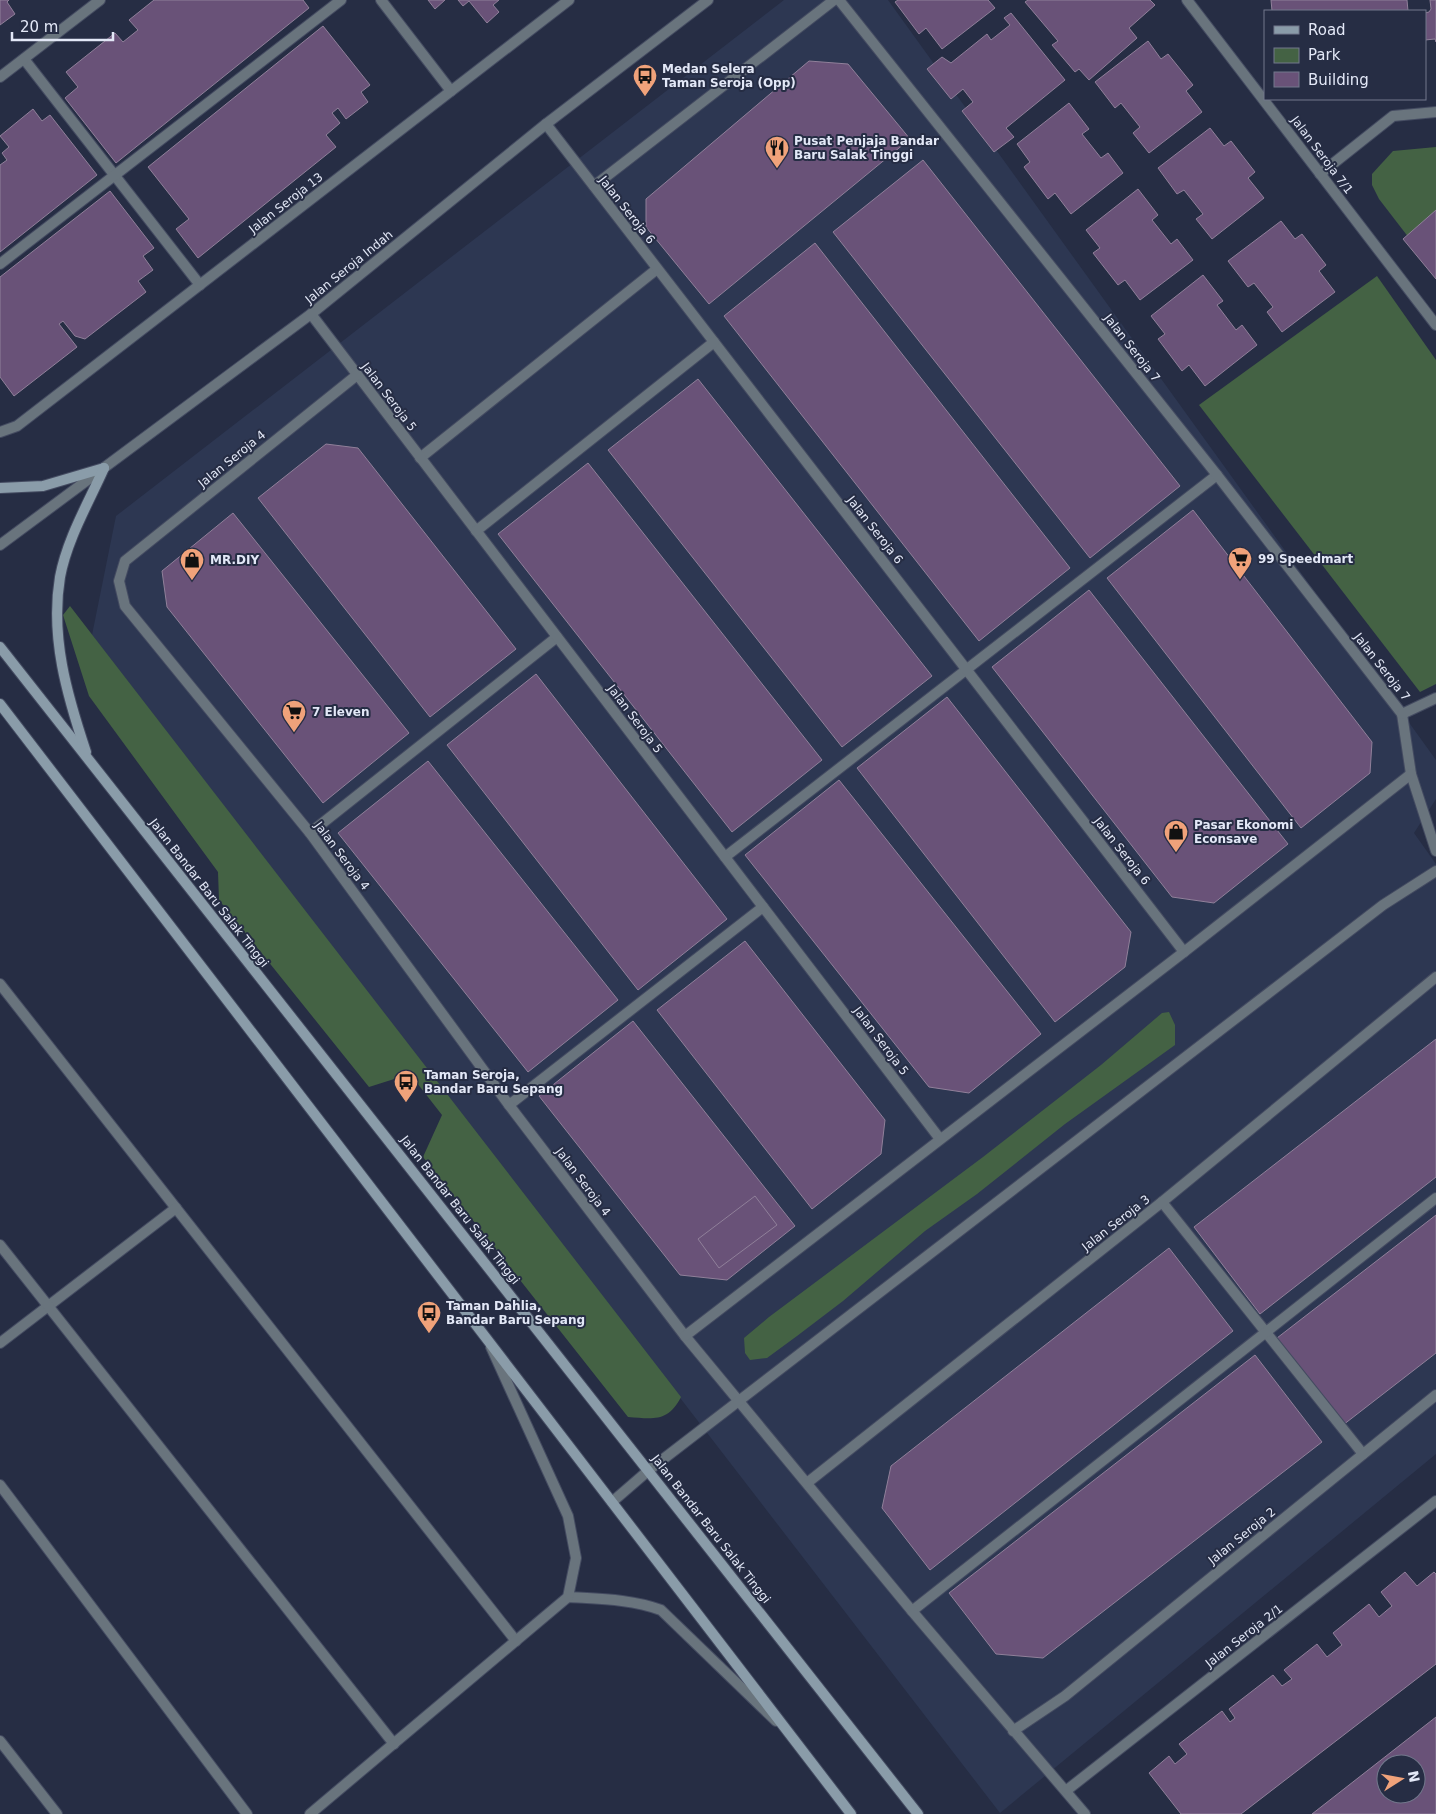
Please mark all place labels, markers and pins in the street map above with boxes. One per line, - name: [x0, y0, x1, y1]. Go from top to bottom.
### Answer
- place label: Medan Selera Taman Seroja (Opp): [662, 62, 796, 90]
- bus stop icon: Medan Selera Taman Seroja (Opp): [632, 63, 658, 97]
- place label: Pusat Penjaja Bandar Baru Salak Tinggi: [794, 134, 939, 162]
- restaurant icon: Pusat Penjaja Bandar Baru Salak Tinggi: [764, 135, 790, 169]
- supermarket icon: 99 Speedmart: [1227, 546, 1253, 580]
- shop icon: MR.DIY: [179, 547, 205, 581]
- place label: 99 Speedmart: [1258, 552, 1353, 566]
- place label: MR.DIY: [210, 553, 259, 567]
- supermarket icon: 7 Eleven: [281, 699, 307, 733]
- place label: 7 Eleven: [312, 705, 369, 719]
- place label: Pasar Ekonomi Econsave: [1194, 818, 1293, 846]
- shop icon: Pasar Ekonomi Econsave: [1163, 819, 1189, 853]
- place label: Taman Seroja, Bandar Baru Sepang: [424, 1068, 563, 1096]
- bus stop icon: Taman Seroja, Bandar Baru Sepang: [393, 1069, 419, 1103]
- place label: Taman Dahlia, Bandar Baru Sepang: [446, 1299, 585, 1327]
- bus stop icon: Taman Dahlia, Bandar Baru Sepang: [416, 1300, 442, 1334]

